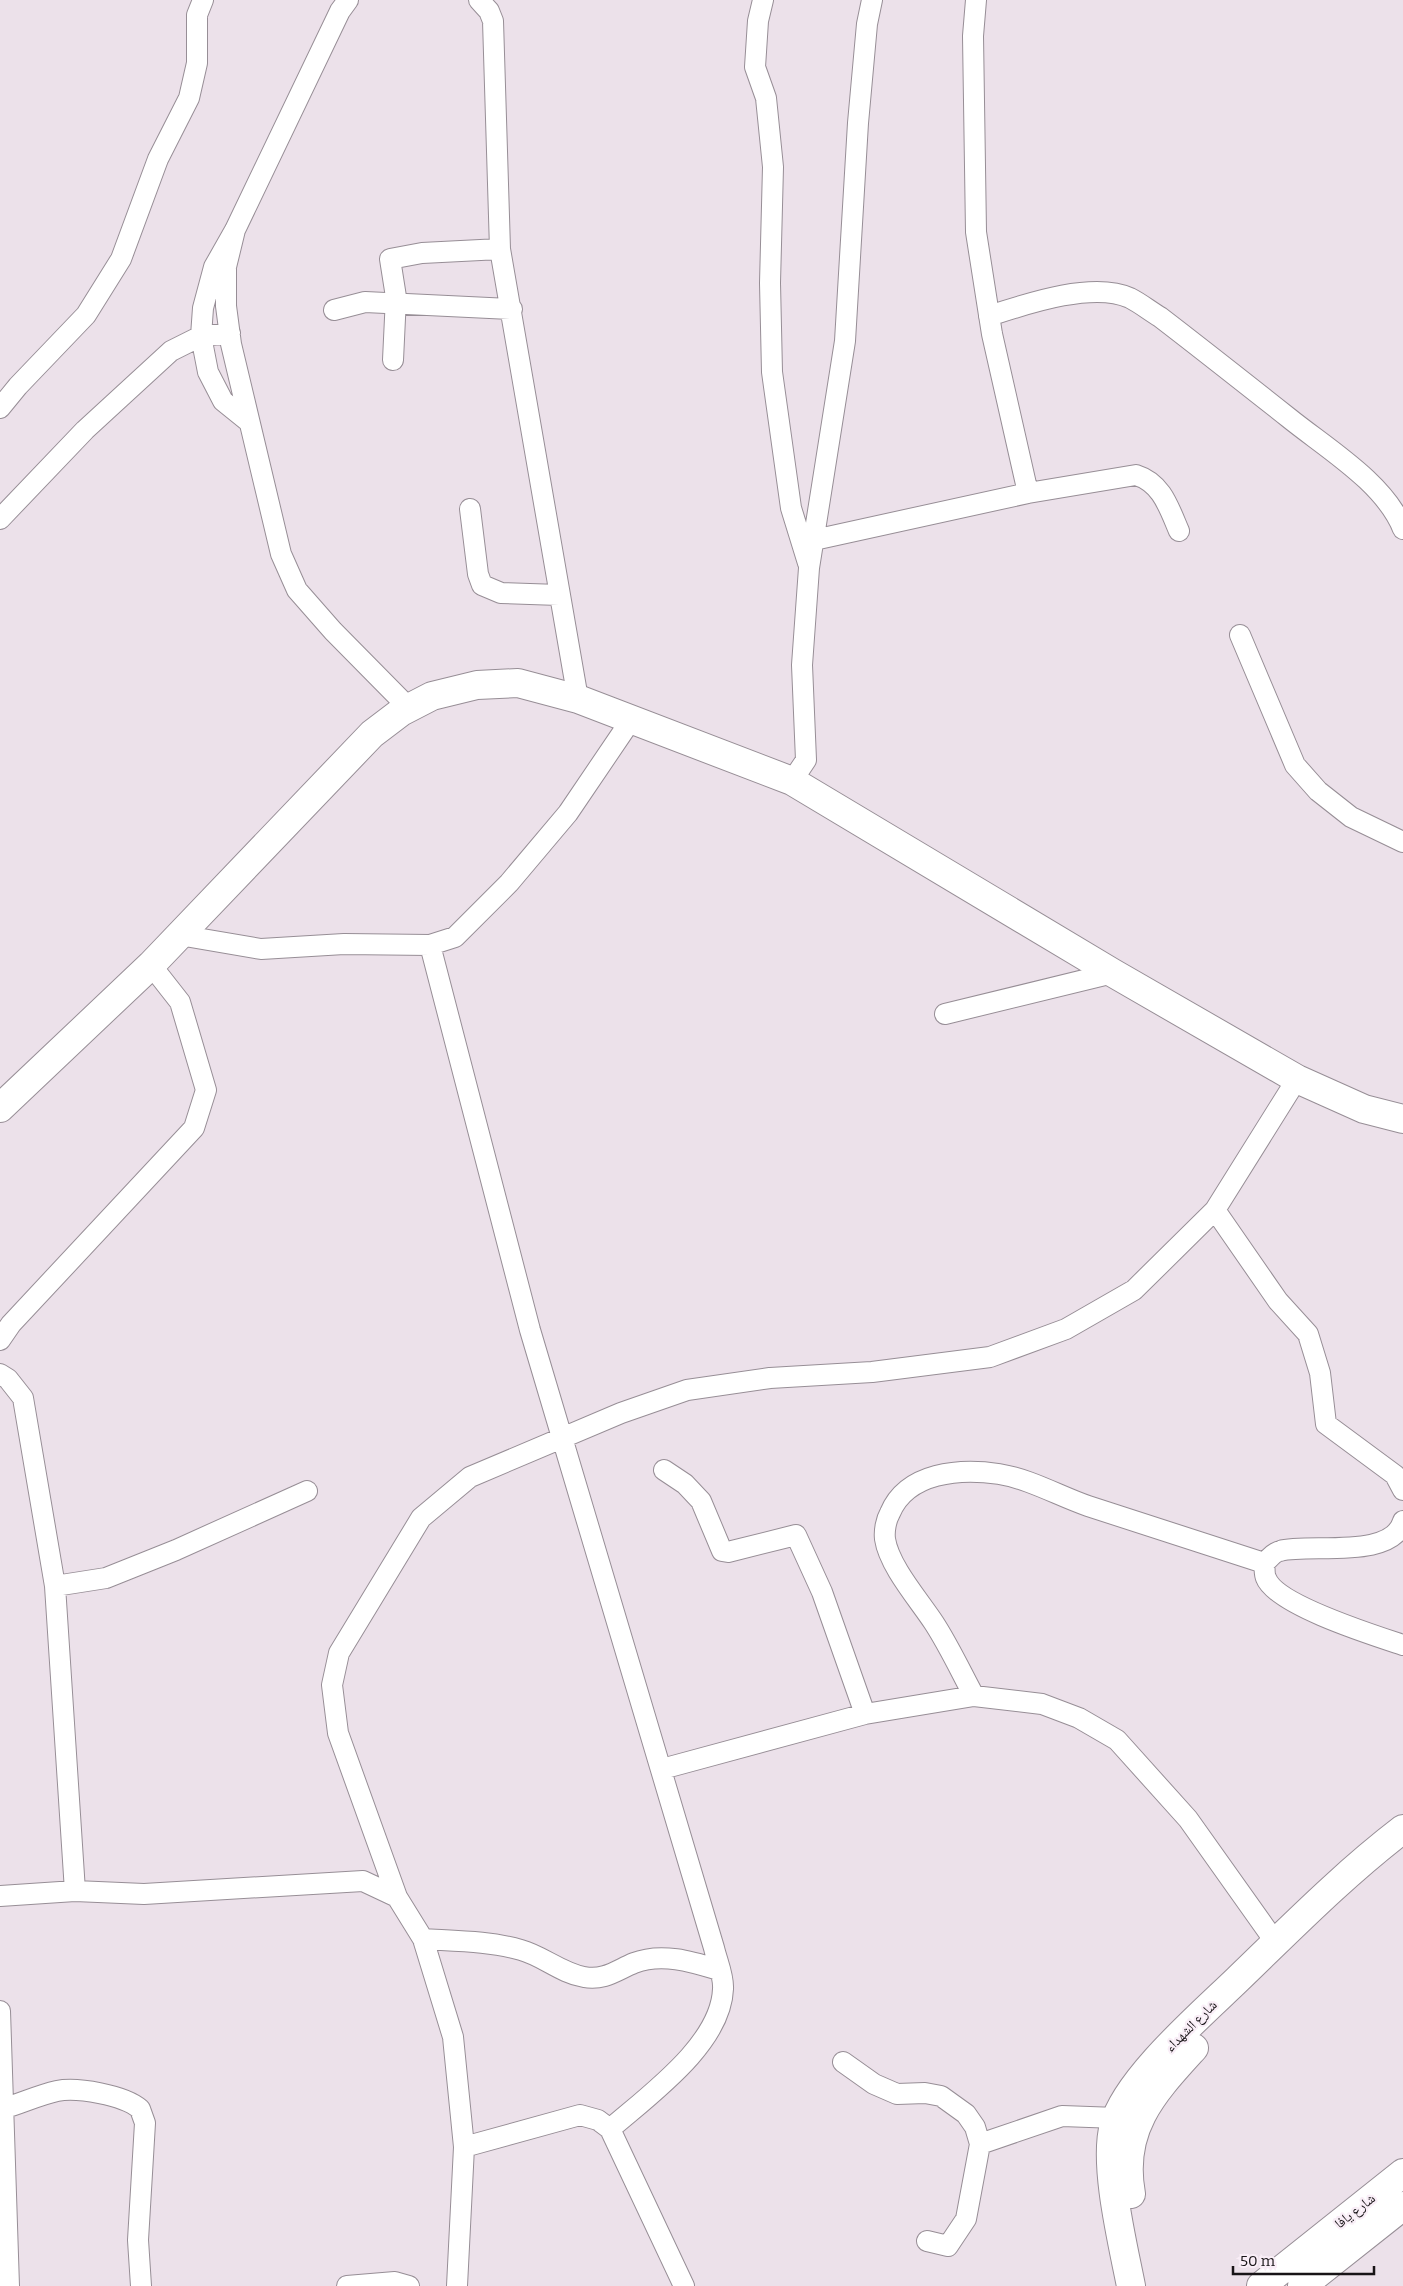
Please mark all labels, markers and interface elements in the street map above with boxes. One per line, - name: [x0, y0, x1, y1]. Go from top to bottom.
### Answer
- street label: شارع الشهداء: [1162, 1997, 1221, 2056]
- street label: شارع يافا: [1331, 2190, 1379, 2233]
- scale bar: [1233, 2244, 1374, 2276]
- text: 50 m: [1240, 2252, 1276, 2270]

